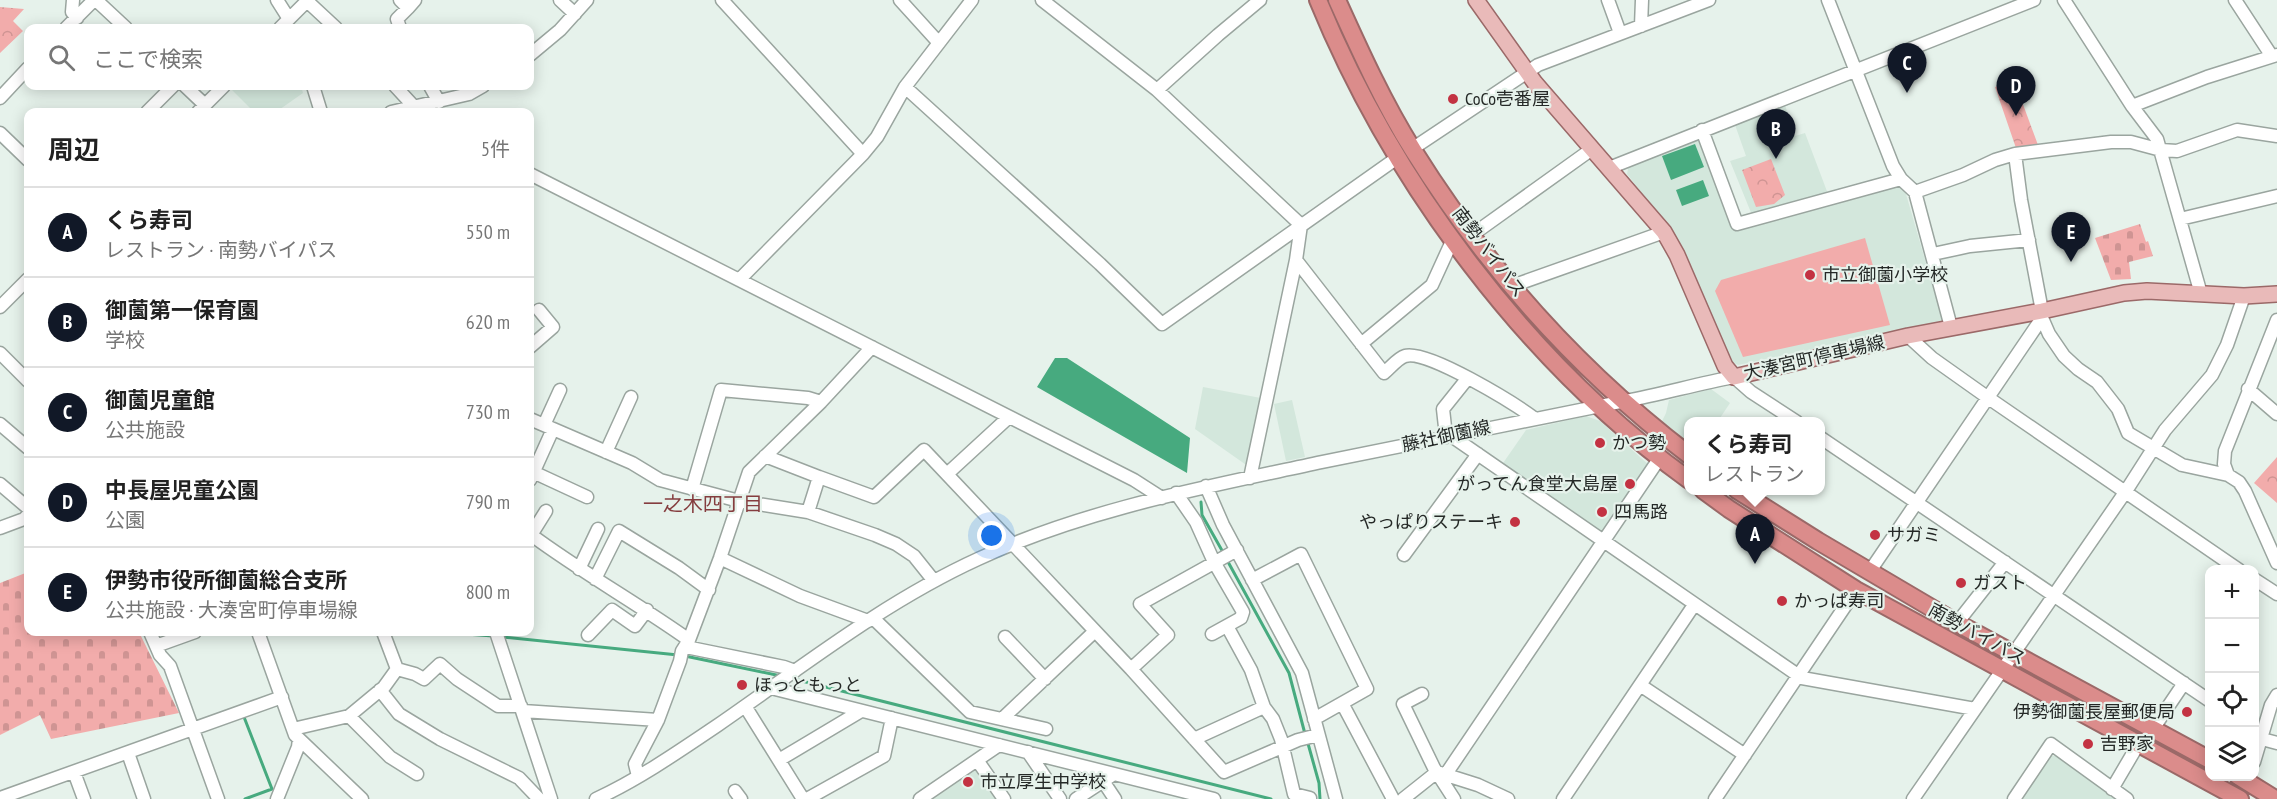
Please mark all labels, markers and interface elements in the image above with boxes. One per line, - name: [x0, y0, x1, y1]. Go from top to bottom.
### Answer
- search box: [24, 24, 534, 90]
- icon: search: [45, 41, 78, 74]
- pin: C: [1888, 44, 1926, 93]
- text: ここで検索: [93, 45, 203, 73]
- pin: D: [1996, 66, 2036, 116]
- place label: CoCo壱番屋: [1465, 87, 1550, 110]
- marker: CoCo壱番屋: [1446, 92, 1460, 106]
- pin: B: [1756, 110, 1796, 159]
- text: 周辺: [48, 133, 100, 166]
- text: 5件: [481, 136, 510, 162]
- street label: 南勢バイパス: [1448, 202, 1531, 302]
- text: くら寿司: [105, 206, 193, 234]
- pin: E: [2052, 212, 2090, 262]
- text: A: [62, 219, 73, 245]
- text: 550 m: [466, 219, 510, 245]
- text: レストラン · 南勢バイパス: [105, 237, 337, 263]
- place label: 市立御薗小学校: [1822, 263, 1948, 286]
- marker: 市立御薗小学校: [1803, 268, 1817, 282]
- text: 御薗第一保育園: [105, 296, 259, 324]
- text: B: [63, 309, 72, 335]
- text: 620 m: [466, 309, 510, 335]
- text: 学校: [105, 327, 145, 353]
- street label: 大湊宮町停車場線: [1741, 330, 1887, 385]
- text: 御薗児童館: [105, 386, 215, 414]
- text: C: [63, 399, 72, 425]
- text: 730 m: [466, 399, 510, 425]
- street label: 藤社御薗線: [1399, 415, 1492, 456]
- text: 公共施設: [105, 417, 185, 443]
- popup: [1684, 417, 1825, 495]
- text: くら寿司: [1705, 430, 1793, 458]
- place label: かつ勢: [1612, 431, 1666, 454]
- marker: かつ勢: [1593, 436, 1607, 450]
- text: レストラン: [1705, 461, 1805, 487]
- place label: がってん食堂大島屋: [1457, 472, 1618, 495]
- text: 中長屋児童公園: [105, 476, 259, 504]
- marker: がってん食堂大島屋: [1623, 477, 1637, 491]
- text: D: [62, 489, 73, 515]
- text: 790 m: [466, 489, 510, 515]
- district label: 一之木四丁目: [643, 491, 763, 517]
- place label: 四馬路: [1614, 500, 1668, 523]
- marker: 四馬路: [1595, 505, 1609, 519]
- text: 公園: [105, 507, 145, 533]
- place label: やっぱりステーキ: [1359, 510, 1503, 533]
- pin: A: [1736, 514, 1774, 564]
- marker: やっぱりステーキ: [1508, 515, 1522, 529]
- your location: [977, 521, 1006, 550]
- place label: サガミ: [1887, 523, 1941, 546]
- marker: サガミ: [1868, 528, 1882, 542]
- map controls: [2205, 565, 2259, 781]
- button: +: [2205, 565, 2259, 619]
- text: 伊勢市役所御薗総合支所: [105, 566, 347, 594]
- place label: ガスト: [1973, 571, 2027, 594]
- marker: ガスト: [1954, 576, 1968, 590]
- text: E: [63, 579, 72, 605]
- text: 800 m: [466, 579, 510, 605]
- place label: かっぱ寿司: [1794, 589, 1884, 612]
- marker: かっぱ寿司: [1775, 594, 1789, 608]
- text: 公共施設 · 大湊宮町停車場線: [105, 597, 358, 623]
- street label: 南勢バイパス: [1925, 597, 2030, 670]
- button: −: [2205, 619, 2259, 673]
- place label: ほっともっと: [754, 673, 862, 696]
- button: locate: [2205, 673, 2259, 727]
- marker: ほっともっと: [735, 678, 749, 692]
- place label: 伊勢御薗長屋郵便局: [2013, 700, 2175, 723]
- marker: 伊勢御薗長屋郵便局: [2180, 705, 2194, 719]
- button: layers: [2205, 727, 2259, 781]
- place label: 吉野家: [2100, 732, 2154, 755]
- marker: 吉野家: [2081, 737, 2095, 751]
- place label: 市立厚生中学校: [980, 770, 1106, 793]
- marker: 市立厚生中学校: [961, 775, 975, 789]

